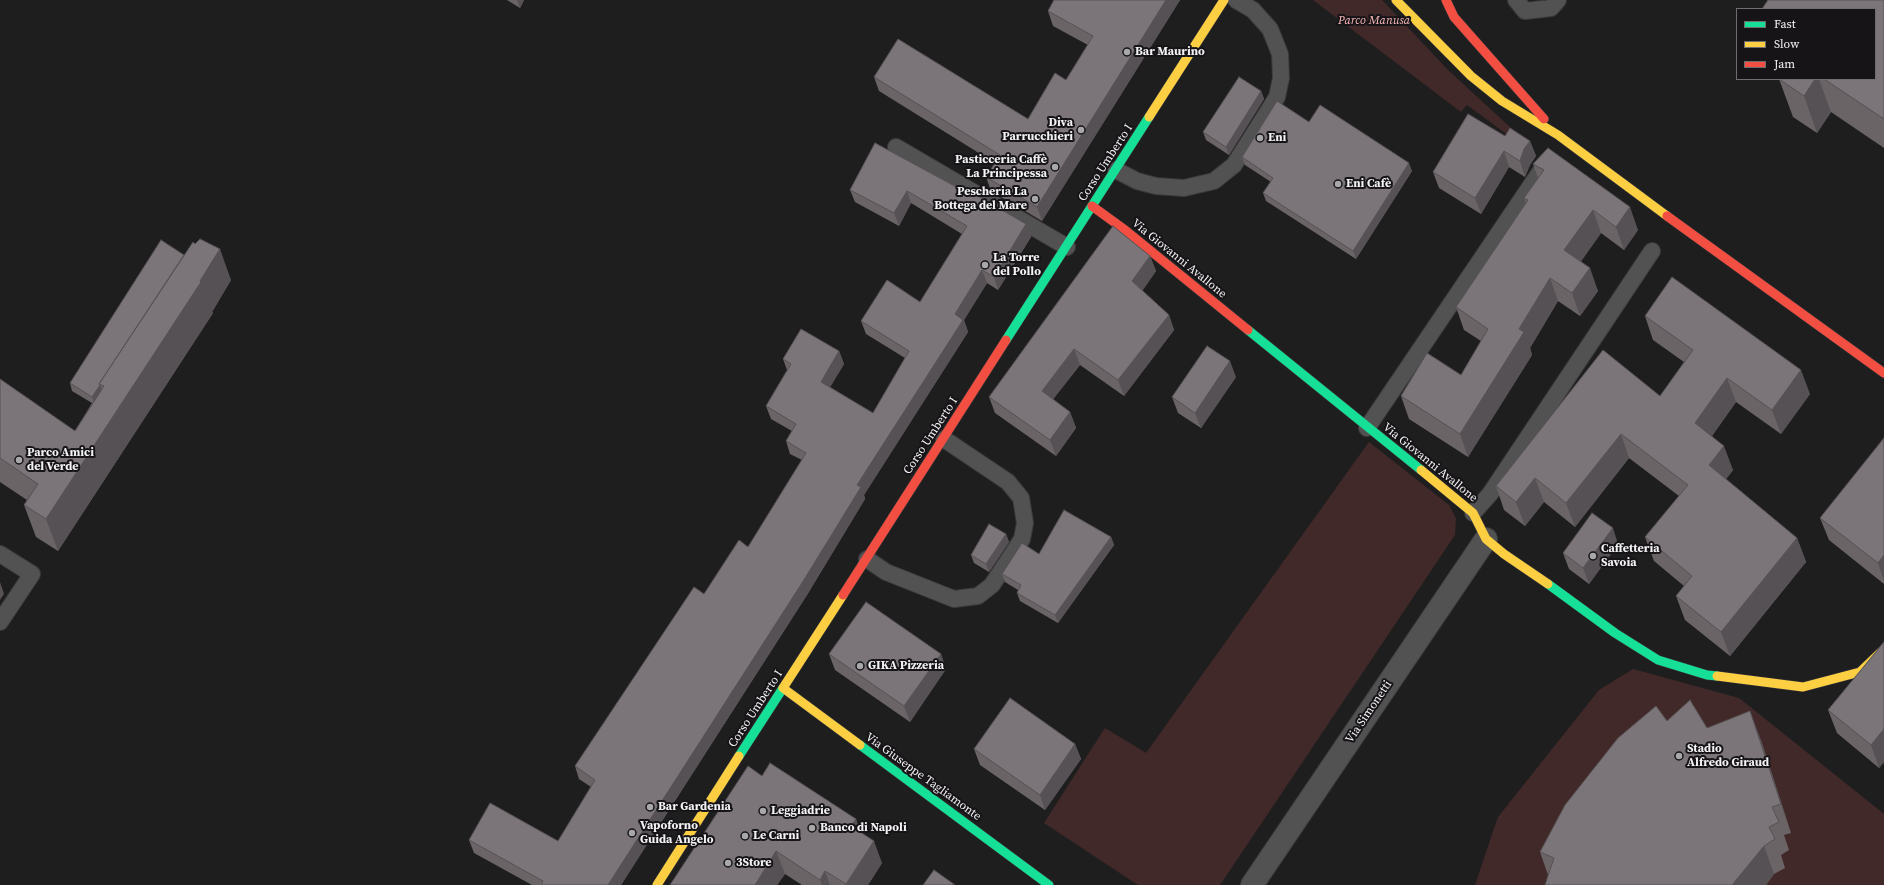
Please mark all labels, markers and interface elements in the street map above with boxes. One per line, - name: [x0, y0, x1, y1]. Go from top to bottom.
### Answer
- legend: [1736, 8, 1876, 80]
- park label: Parco Manusa: [1338, 14, 1410, 28]
- text: Fast: [1774, 16, 1796, 32]
- text: Slow: [1774, 36, 1799, 52]
- place label: Bar Maurino: [1135, 45, 1205, 59]
- marker: Bar Maurino: [1122, 47, 1132, 57]
- text: Jam: [1774, 56, 1795, 72]
- place label: Diva Parrucchieri: [1002, 116, 1073, 144]
- street label: Corso Umberto I: [1076, 122, 1136, 204]
- marker: Diva Parrucchieri: [1076, 125, 1086, 135]
- place label: Eni: [1268, 131, 1286, 145]
- marker: Eni: [1255, 133, 1265, 143]
- place label: Pasticceria Caffè La Principessa: [955, 153, 1047, 181]
- marker: Pasticceria Caffè La Principessa: [1050, 162, 1060, 172]
- place label: Eni Cafè: [1346, 177, 1391, 191]
- marker: Eni Cafè: [1333, 179, 1343, 189]
- place label: Pescheria La Bottega del Mare: [934, 185, 1027, 213]
- marker: Pescheria La Bottega del Mare: [1030, 194, 1040, 204]
- street label: Via Giovanni Avallone: [1129, 216, 1229, 302]
- place label: La Torre del Pollo: [993, 251, 1041, 279]
- marker: La Torre del Pollo: [980, 260, 990, 270]
- street label: Corso Umberto I: [901, 395, 961, 477]
- street label: Via Giovanni Avallone: [1380, 420, 1480, 506]
- place label: Parco Amici del Verde: [27, 446, 94, 474]
- marker: Parco Amici del Verde: [14, 455, 24, 465]
- place label: Caffetteria Savoia: [1601, 542, 1660, 570]
- marker: Caffetteria Savoia: [1588, 551, 1598, 561]
- place label: GIKA Pizzeria: [868, 659, 944, 673]
- marker: GIKA Pizzeria: [855, 661, 865, 671]
- street label: Corso Umberto I: [726, 668, 786, 750]
- street label: Via Simonetti: [1343, 678, 1395, 746]
- street label: Via Giuseppe Tagliamonte: [862, 730, 984, 824]
- place label: Stadio Alfredo Giraud: [1687, 742, 1769, 770]
- marker: Stadio Alfredo Giraud: [1674, 751, 1684, 761]
- place label: Bar Gardenia: [658, 800, 731, 814]
- marker: Bar Gardenia: [645, 802, 655, 812]
- place label: Leggiadrie: [771, 804, 830, 818]
- marker: Leggiadrie: [758, 806, 768, 816]
- place label: Vapoforno Guida Angelo: [640, 819, 714, 847]
- place label: Banco di Napoli: [820, 821, 907, 835]
- marker: Banco di Napoli: [807, 823, 817, 833]
- marker: Vapoforno Guida Angelo: [627, 828, 637, 838]
- place label: Le Carni: [753, 829, 799, 843]
- marker: Le Carni: [740, 831, 750, 841]
- place label: 3Store: [736, 856, 772, 870]
- marker: 3Store: [723, 858, 733, 868]

